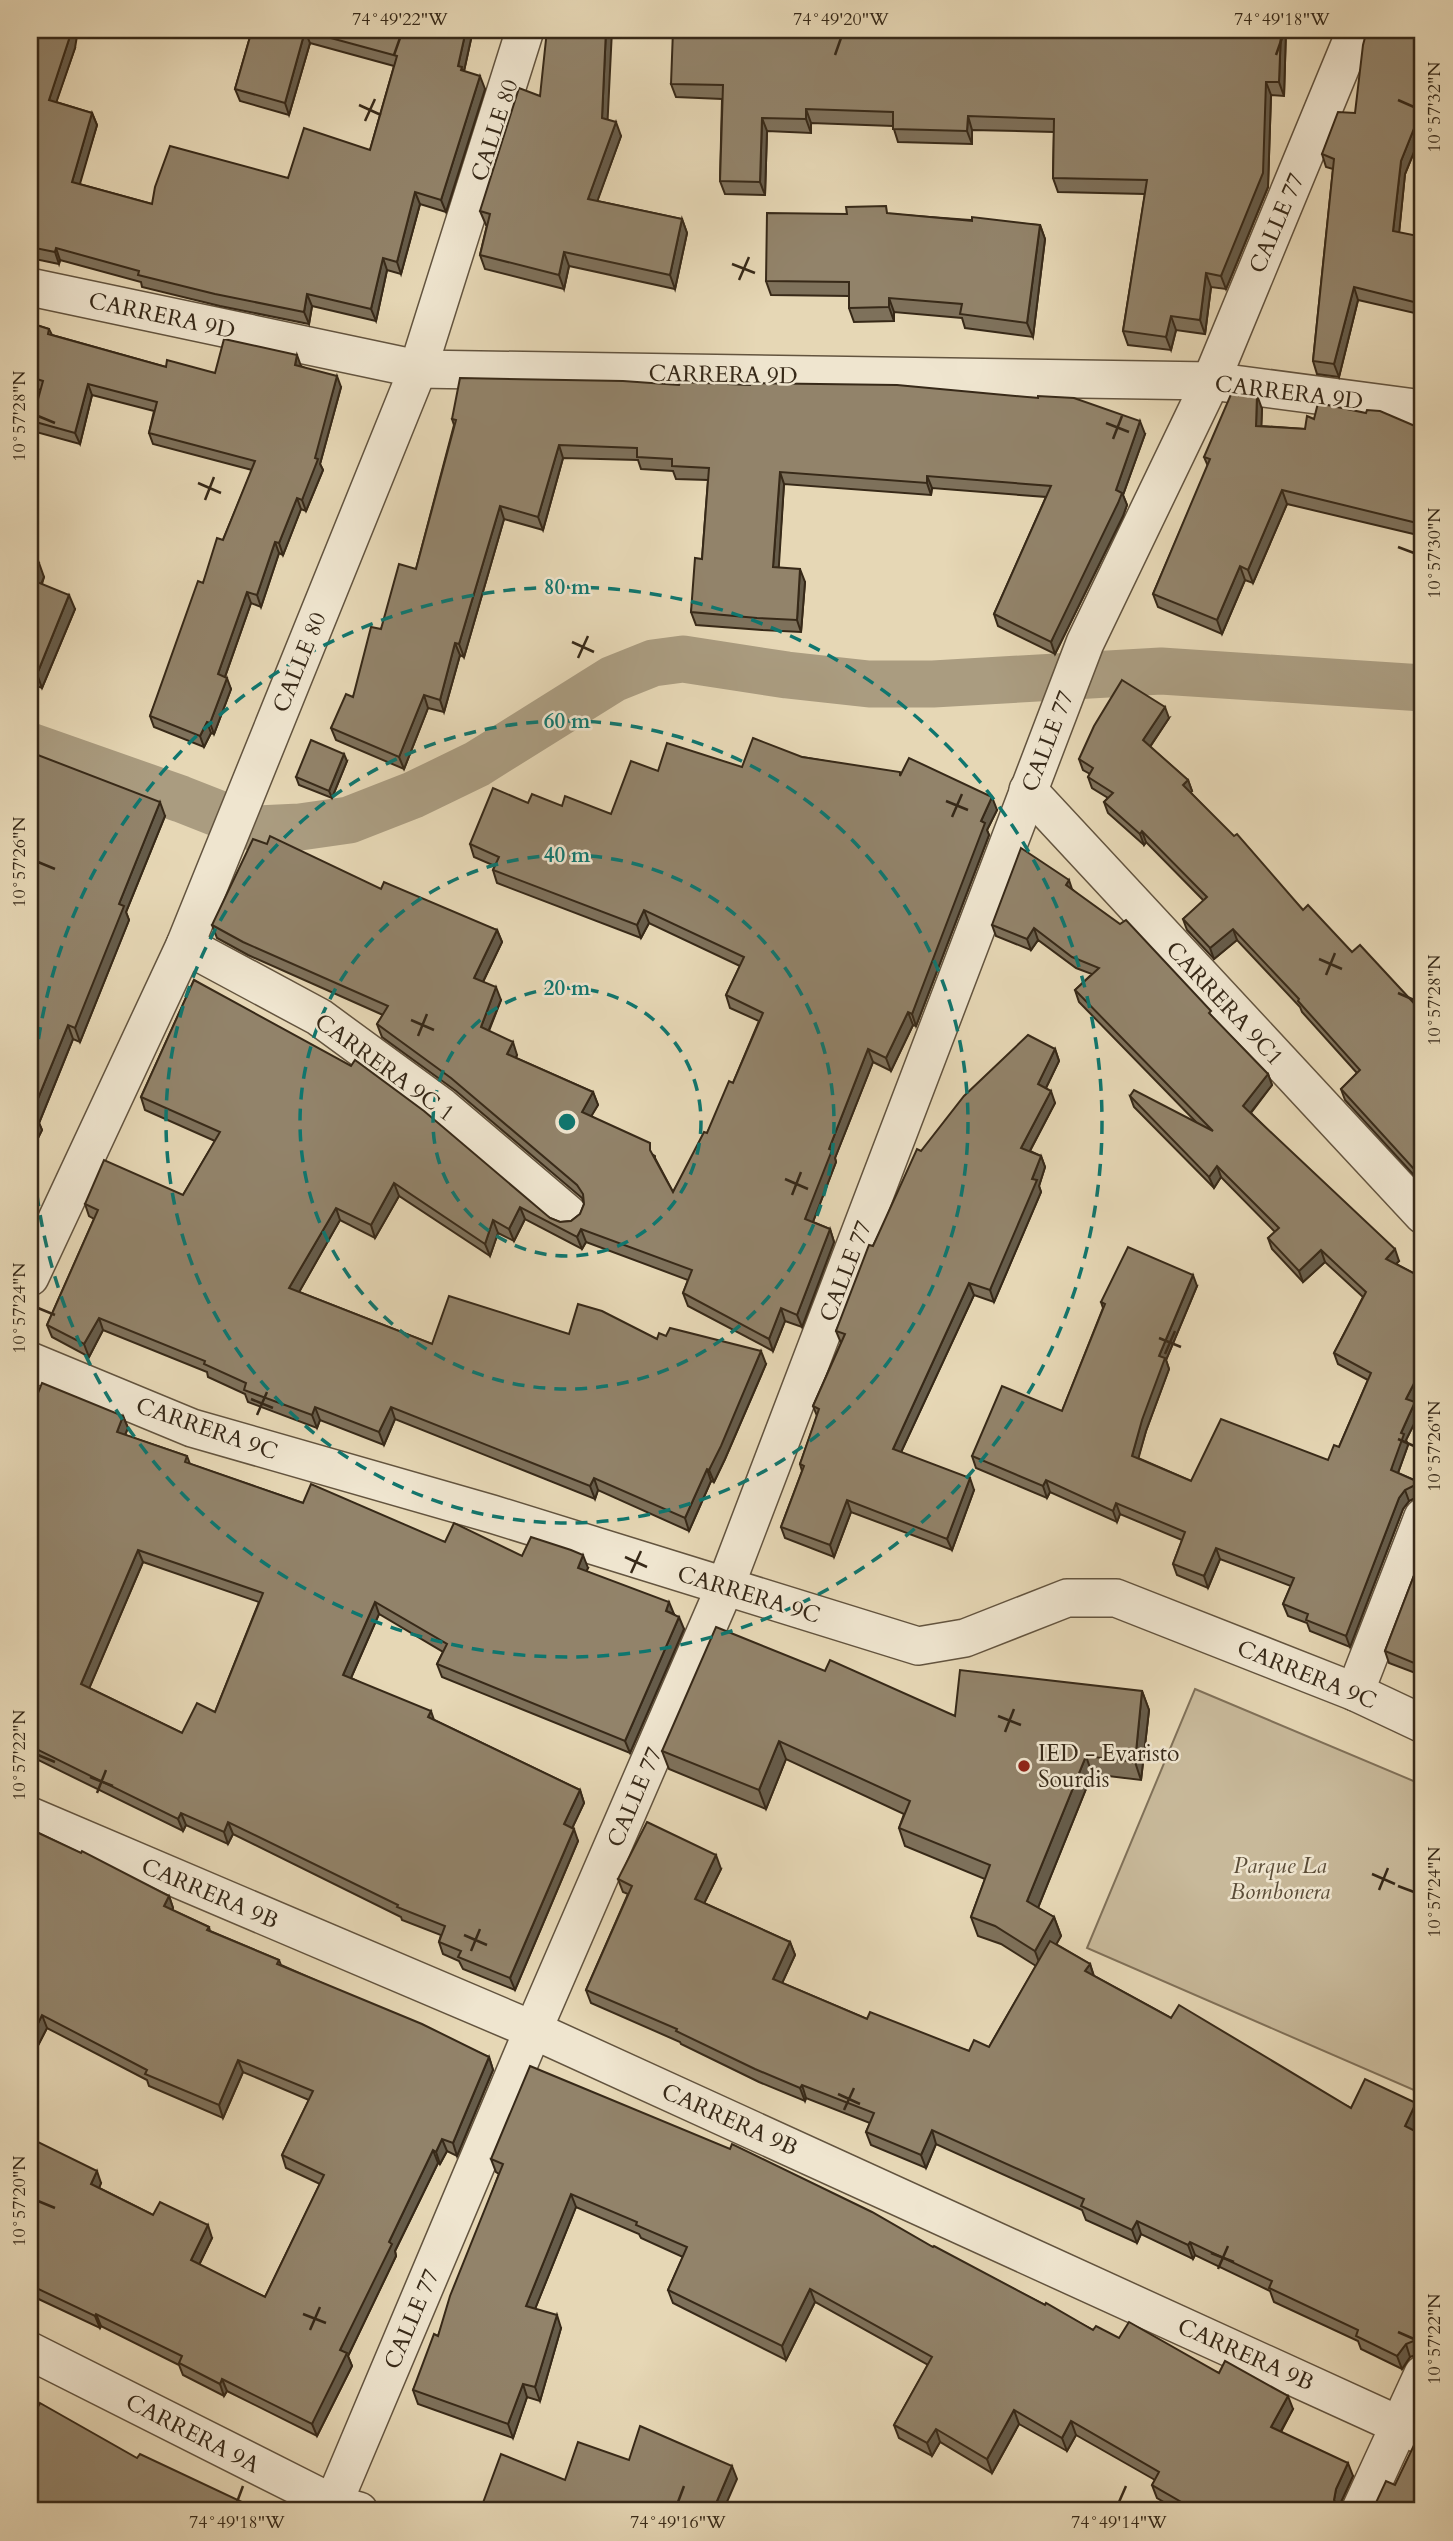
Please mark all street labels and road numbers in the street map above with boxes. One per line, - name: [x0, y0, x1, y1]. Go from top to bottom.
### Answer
- street label: CALLE 80: [463, 75, 526, 185]
- street label: CALLE 77: [1242, 168, 1311, 278]
- street label: CARRERA 9D: [86, 285, 238, 346]
- street label: CARRERA 9D: [648, 358, 798, 391]
- street label: CARRERA 9D: [1213, 368, 1365, 417]
- street label: CALLE 80: [265, 607, 334, 717]
- street label: CALLE 77: [1014, 686, 1081, 796]
- street label: CARRERA 9C1: [1159, 934, 1290, 1072]
- street label: CARRERA 9C 1: [309, 1006, 461, 1129]
- street label: CALLE 77: [812, 1216, 879, 1326]
- street label: CARRERA 9C: [132, 1390, 282, 1467]
- street label: CARRERA 9C: [674, 1558, 824, 1631]
- street label: CARRERA 9C: [1232, 1632, 1381, 1717]
- street label: CALLE 77: [600, 1742, 669, 1852]
- street label: CARRERA 9B: [137, 1851, 283, 1936]
- street label: CARRERA 9B: [657, 2076, 803, 2163]
- street label: CALLE 77: [377, 2264, 446, 2374]
- street label: CARRERA 9B: [1173, 2311, 1319, 2398]
- street label: CARRERA 9A: [120, 2386, 266, 2481]

